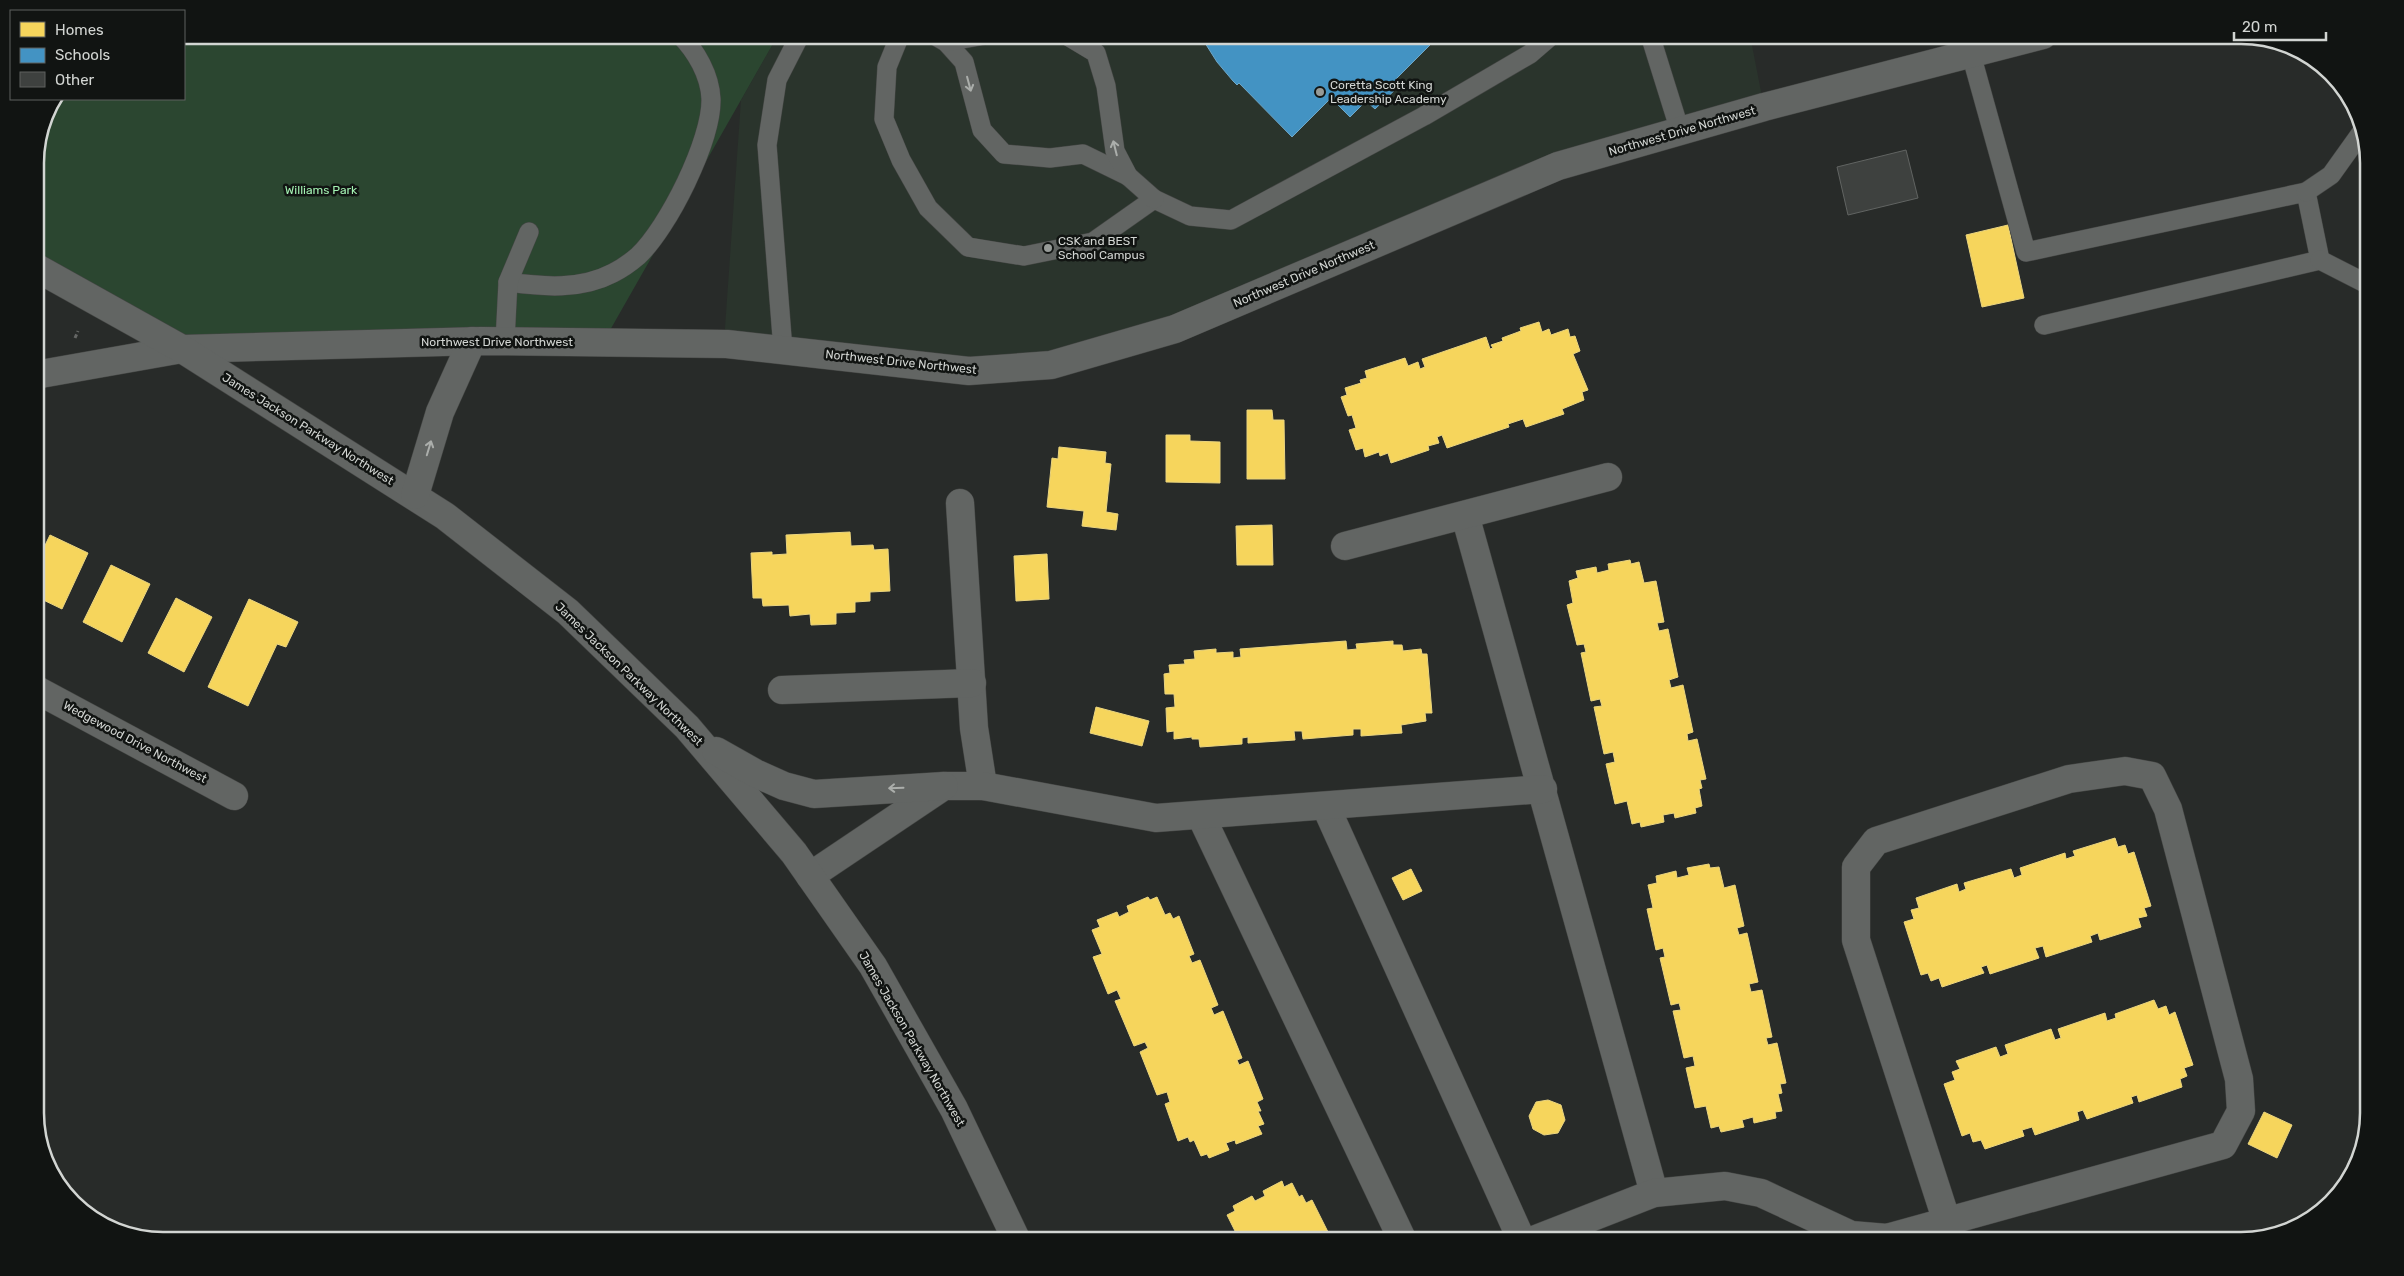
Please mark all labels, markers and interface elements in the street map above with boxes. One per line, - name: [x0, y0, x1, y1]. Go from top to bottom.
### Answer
- legend: [10, 10, 185, 100]
- scale bar: [2234, 10, 2326, 42]
- text: 20 m: [2242, 18, 2277, 36]
- text: Homes: [55, 21, 104, 39]
- text: Schools: [55, 46, 111, 64]
- text: Other: [55, 71, 95, 89]
- one-way arrow: [965, 75, 975, 91]
- place label: Coretta Scott King Leadership Academy: [1330, 78, 1447, 106]
- marker: Coretta Scott King Leadership Academy: [1314, 86, 1326, 98]
- street label: Northwest Drive Northwest: [1607, 103, 1757, 159]
- one-way arrow: [1110, 140, 1119, 156]
- park label: Williams Park: [285, 183, 358, 197]
- place label: CSK and BEST School Campus: [1058, 234, 1145, 262]
- street label: Northwest Drive Northwest: [1231, 238, 1377, 310]
- marker: CSK and BEST School Campus: [1042, 242, 1054, 254]
- street label: Northwest Drive Northwest: [421, 335, 573, 349]
- street label: Northwest Drive Northwest: [825, 347, 978, 377]
- street label: James Jackson Parkway Northwest: [220, 370, 397, 488]
- one-way arrow: [424, 441, 434, 457]
- street label: James Jackson Parkway Northwest: [552, 600, 706, 749]
- street label: Wedgewood Drive Northwest: [61, 698, 210, 786]
- one-way arrow: [888, 783, 904, 793]
- street label: James Jackson Parkway Northwest: [856, 949, 968, 1129]

